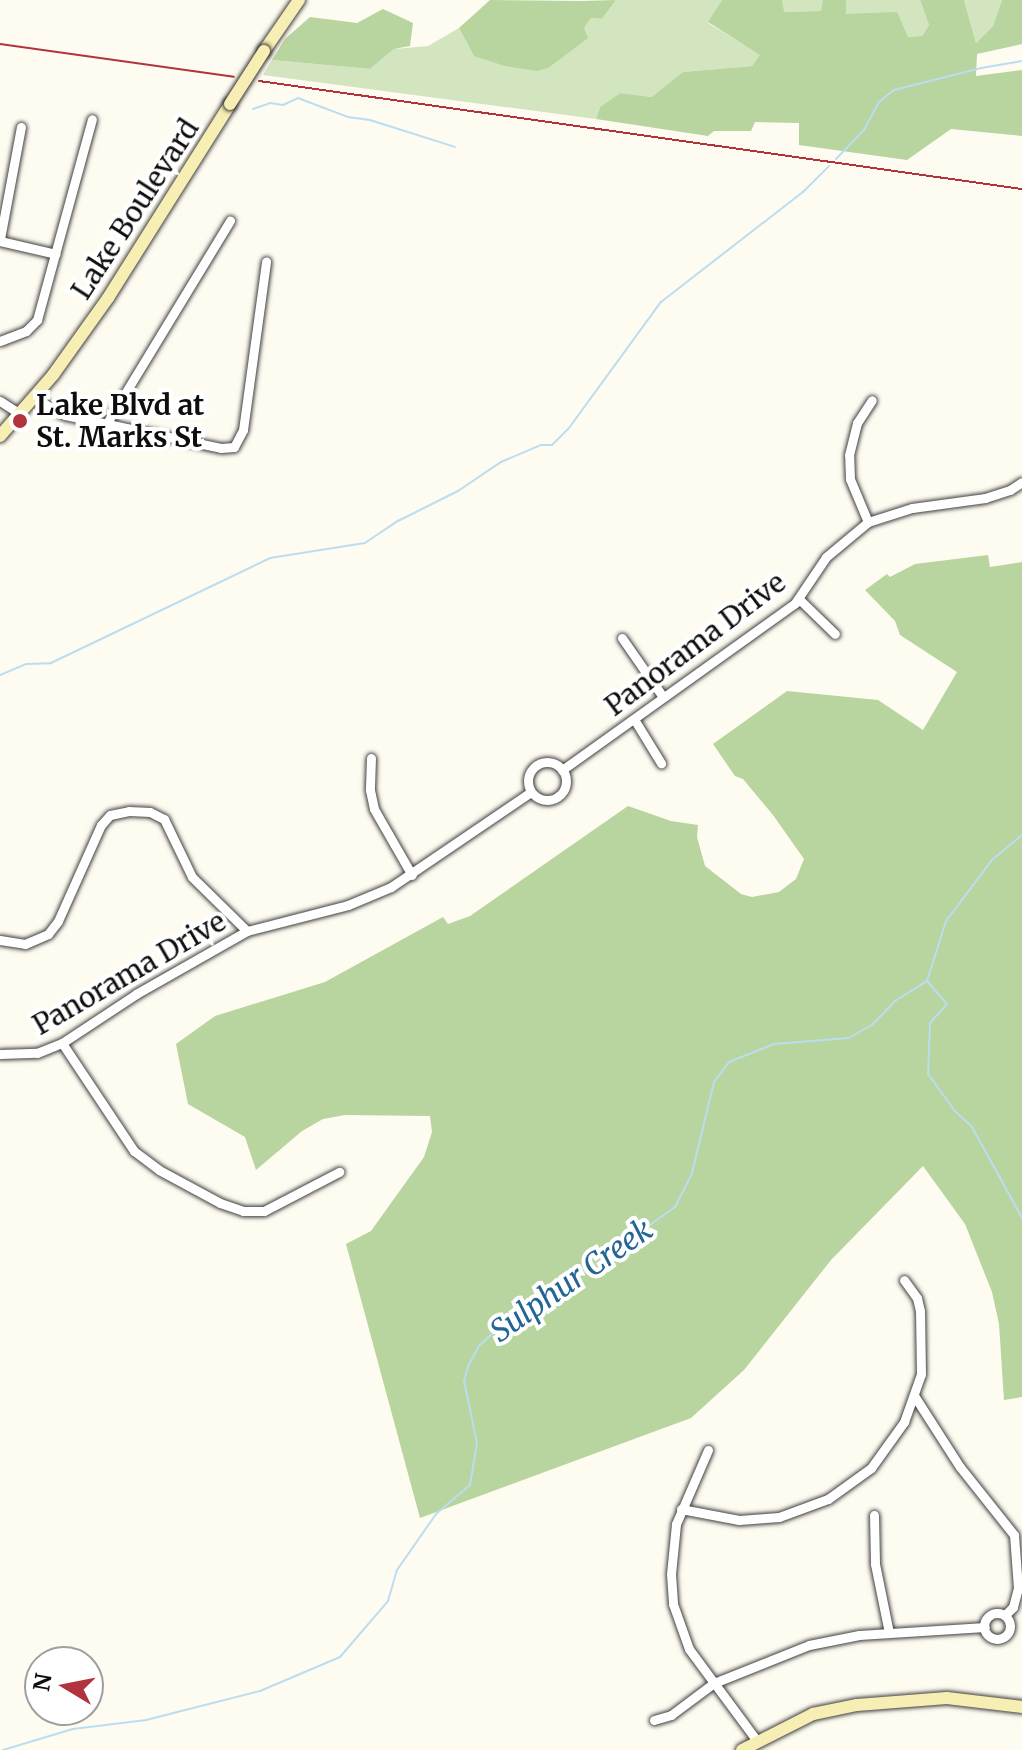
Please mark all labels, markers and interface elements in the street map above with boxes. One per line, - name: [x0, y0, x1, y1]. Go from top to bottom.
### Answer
- street label: Lake Boulevard: [64, 113, 206, 305]
- place label: Lake Blvd at St. Marks St: [36, 388, 204, 454]
- marker: Lake Blvd at St. Marks St: [11, 412, 29, 430]
- street label: Panorama Drive: [598, 565, 792, 723]
- street label: Panorama Drive: [27, 904, 231, 1042]
- water label: Sulphur Creek: [483, 1211, 659, 1349]
- north arrow: [24, 1646, 104, 1726]
- text: N: [27, 1671, 58, 1693]

